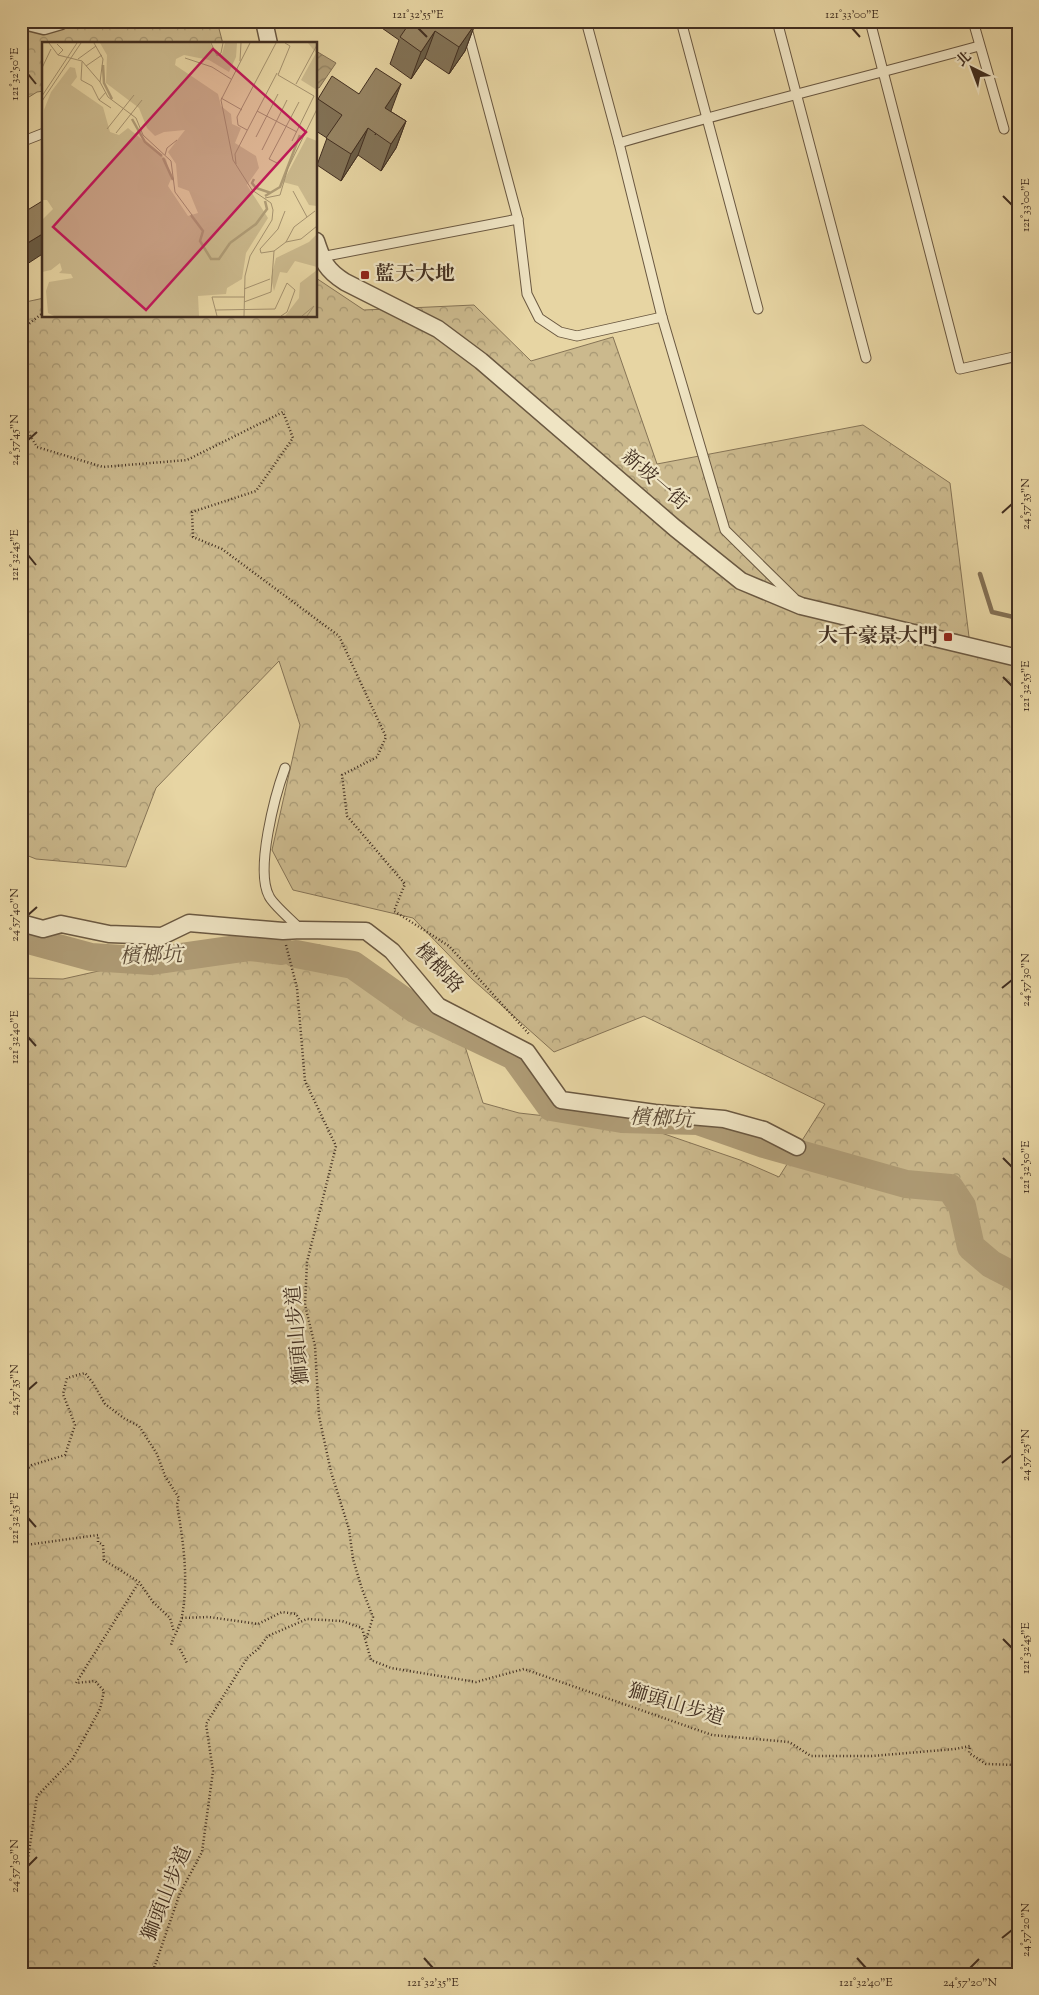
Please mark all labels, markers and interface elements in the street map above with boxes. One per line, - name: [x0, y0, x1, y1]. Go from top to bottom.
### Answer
- text: 121°32'55"E: [393, 6, 444, 24]
- text: 121°33'00"E: [825, 6, 880, 24]
- inset map: [42, 42, 318, 318]
- north arrow: [946, 42, 996, 92]
- text: 121°32'50"E: [6, 47, 24, 100]
- text: 北: [953, 48, 977, 72]
- text: 121°33'00"E: [1017, 177, 1035, 232]
- place label: 藍天大地: [375, 261, 455, 290]
- marker: 藍天大地: [359, 269, 371, 281]
- text: 24°57'45"N: [6, 414, 24, 466]
- street label: 新坡一街: [614, 444, 694, 518]
- text: 24°57'35"N: [1017, 478, 1035, 530]
- text: 121°32'45"E: [6, 528, 24, 581]
- place label: 大千豪景大門: [818, 623, 938, 652]
- marker: 大千豪景大門: [942, 631, 954, 643]
- text: 121°32'55"E: [1017, 660, 1035, 712]
- text: 24°57'40"N: [6, 888, 24, 942]
- street label: 檳榔路: [407, 937, 469, 1001]
- water label: 檳榔坑: [119, 941, 186, 973]
- text: 24°57'30"N: [1017, 953, 1035, 1007]
- text: 121°32'40"E: [6, 1010, 24, 1064]
- water label: 檳榔坑: [629, 1103, 696, 1137]
- text: 121°32'50"E: [1017, 1140, 1035, 1193]
- street label: 獅頭山步道: [280, 1284, 318, 1386]
- text: 24°57'35"N: [6, 1364, 24, 1416]
- text: 24°57'25"N: [1017, 1428, 1035, 1481]
- text: 121°32'35"E: [6, 1491, 24, 1544]
- text: 121°32'45"E: [1017, 1621, 1035, 1674]
- street label: 獅頭山步道: [624, 1678, 728, 1734]
- text: 24°57'30"N: [6, 1839, 24, 1893]
- street label: 獅頭山步道: [136, 1842, 200, 1946]
- text: 24°57'20"N: [1017, 1902, 1035, 1957]
- text: 121°32'35"E: [407, 1974, 460, 1992]
- text: 121°32'40"E: [839, 1974, 893, 1992]
- text: 24°57'20"N: [943, 1974, 998, 1992]

